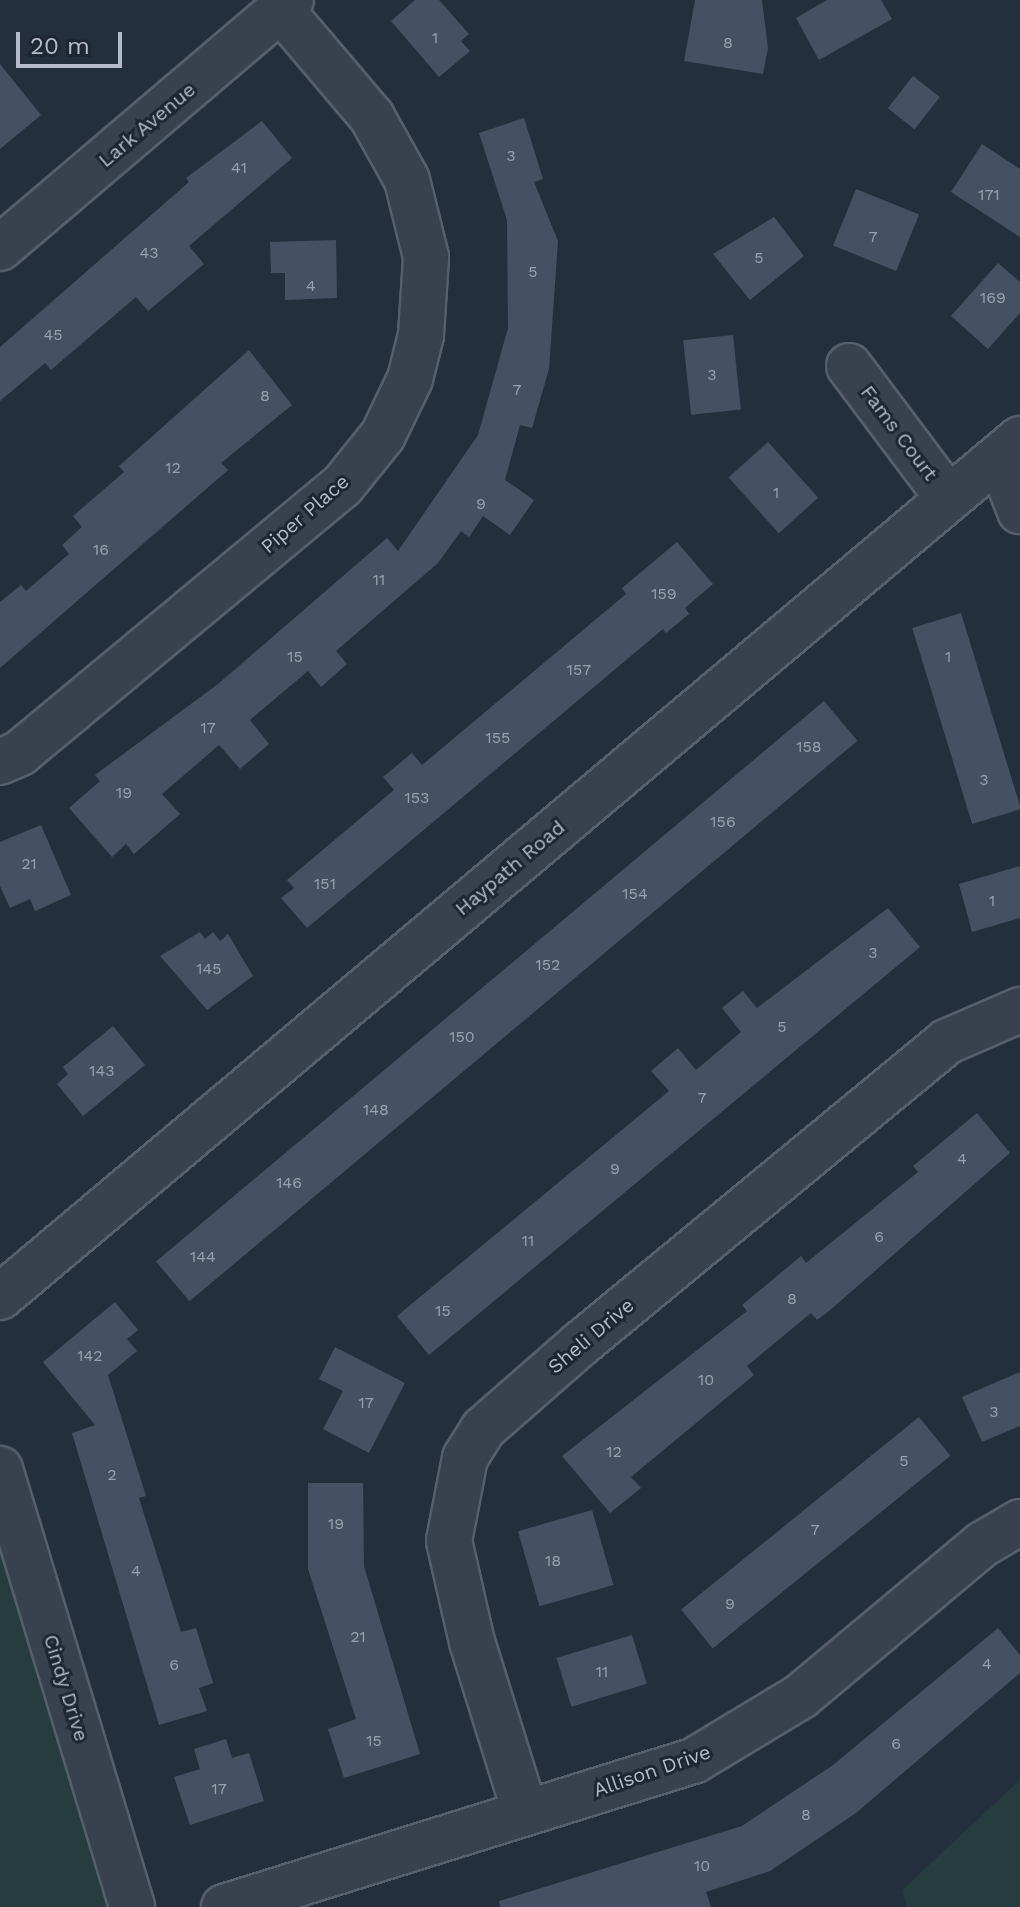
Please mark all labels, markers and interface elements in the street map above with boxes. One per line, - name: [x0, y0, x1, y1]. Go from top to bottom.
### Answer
- scale bar: [20, 16, 126, 66]
- house number: 1: [432, 28, 438, 48]
- text: 20 m: [30, 32, 90, 60]
- house number: 8: [723, 33, 733, 53]
- street label: Lark Avenue: [93, 77, 201, 173]
- house number: 3: [506, 146, 516, 166]
- house number: 41: [231, 158, 247, 178]
- house number: 171: [978, 185, 1000, 205]
- house number: 7: [869, 227, 877, 247]
- house number: 43: [139, 243, 159, 263]
- house number: 5: [754, 248, 764, 268]
- house number: 5: [528, 262, 538, 282]
- house number: 4: [306, 276, 316, 296]
- house number: 169: [980, 288, 1006, 308]
- house number: 45: [43, 325, 63, 345]
- house number: 3: [707, 365, 717, 385]
- house number: 7: [513, 380, 521, 400]
- street label: Fams Court: [855, 381, 943, 485]
- house number: 8: [260, 386, 270, 406]
- house number: 12: [165, 458, 181, 478]
- street label: Piper Place: [256, 469, 354, 559]
- house number: 1: [773, 483, 779, 503]
- house number: 9: [476, 494, 486, 514]
- house number: 16: [93, 540, 109, 560]
- house number: 11: [373, 570, 385, 590]
- house number: 159: [651, 584, 677, 604]
- house number: 15: [287, 647, 303, 667]
- house number: 1: [945, 647, 951, 667]
- house number: 157: [567, 660, 591, 680]
- house number: 17: [200, 718, 216, 738]
- house number: 155: [486, 728, 510, 748]
- house number: 158: [796, 737, 822, 757]
- house number: 3: [979, 770, 989, 790]
- house number: 19: [116, 783, 132, 803]
- house number: 153: [405, 788, 429, 808]
- house number: 156: [710, 812, 736, 832]
- street label: Haypath Road: [450, 815, 570, 921]
- house number: 21: [21, 854, 37, 874]
- house number: 151: [314, 874, 336, 894]
- house number: 154: [622, 884, 648, 904]
- house number: 1: [989, 891, 995, 911]
- house number: 3: [868, 943, 878, 963]
- house number: 152: [536, 955, 560, 975]
- house number: 145: [196, 959, 222, 979]
- house number: 5: [777, 1017, 787, 1037]
- house number: 150: [449, 1027, 475, 1047]
- house number: 143: [89, 1061, 115, 1081]
- house number: 7: [698, 1088, 706, 1108]
- house number: 148: [363, 1100, 389, 1120]
- house number: 4: [957, 1149, 967, 1169]
- house number: 9: [610, 1159, 620, 1179]
- house number: 146: [276, 1173, 302, 1193]
- house number: 6: [874, 1227, 884, 1247]
- house number: 11: [522, 1231, 534, 1251]
- house number: 144: [190, 1247, 216, 1267]
- house number: 8: [787, 1289, 797, 1309]
- street label: Sheli Drive: [543, 1293, 639, 1379]
- house number: 15: [435, 1301, 451, 1321]
- house number: 142: [77, 1346, 103, 1366]
- house number: 10: [698, 1370, 714, 1390]
- house number: 17: [358, 1393, 374, 1413]
- house number: 3: [989, 1402, 999, 1422]
- house number: 12: [606, 1442, 622, 1462]
- house number: 5: [899, 1451, 909, 1471]
- house number: 2: [107, 1465, 117, 1485]
- house number: 19: [328, 1514, 344, 1534]
- house number: 7: [811, 1520, 819, 1540]
- house number: 18: [545, 1551, 561, 1571]
- house number: 4: [131, 1561, 141, 1581]
- house number: 9: [725, 1594, 735, 1614]
- house number: 21: [350, 1627, 366, 1647]
- street label: Cindy Drive: [38, 1631, 94, 1745]
- house number: 4: [982, 1654, 992, 1674]
- house number: 6: [169, 1655, 179, 1675]
- house number: 11: [596, 1662, 608, 1682]
- house number: 15: [366, 1731, 382, 1751]
- house number: 6: [891, 1734, 901, 1754]
- street label: Allison Drive: [590, 1740, 714, 1802]
- house number: 17: [211, 1779, 227, 1799]
- house number: 8: [801, 1805, 811, 1825]
- house number: 10: [694, 1856, 710, 1876]

